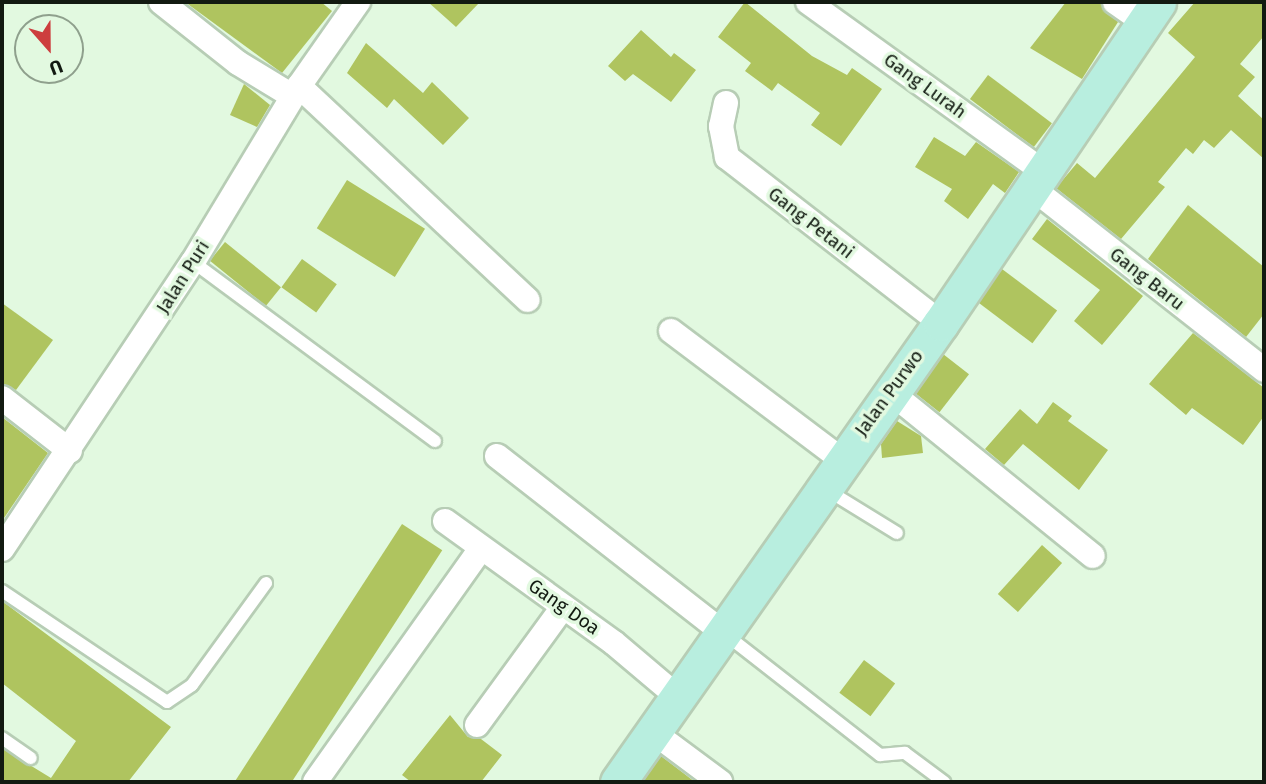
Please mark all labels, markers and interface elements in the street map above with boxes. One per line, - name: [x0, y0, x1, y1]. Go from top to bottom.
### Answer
- north arrow: [14, 14, 84, 84]
- street label: Gang Lurah: [879, 48, 971, 124]
- text: U: [46, 54, 66, 80]
- street label: Gang Petani: [763, 182, 859, 264]
- street label: Jalan Puri: [152, 236, 214, 318]
- street label: Gang Baru: [1105, 243, 1189, 315]
- street label: Jalan Purwo: [850, 345, 928, 441]
- street label: Gang Doa: [524, 574, 604, 640]

